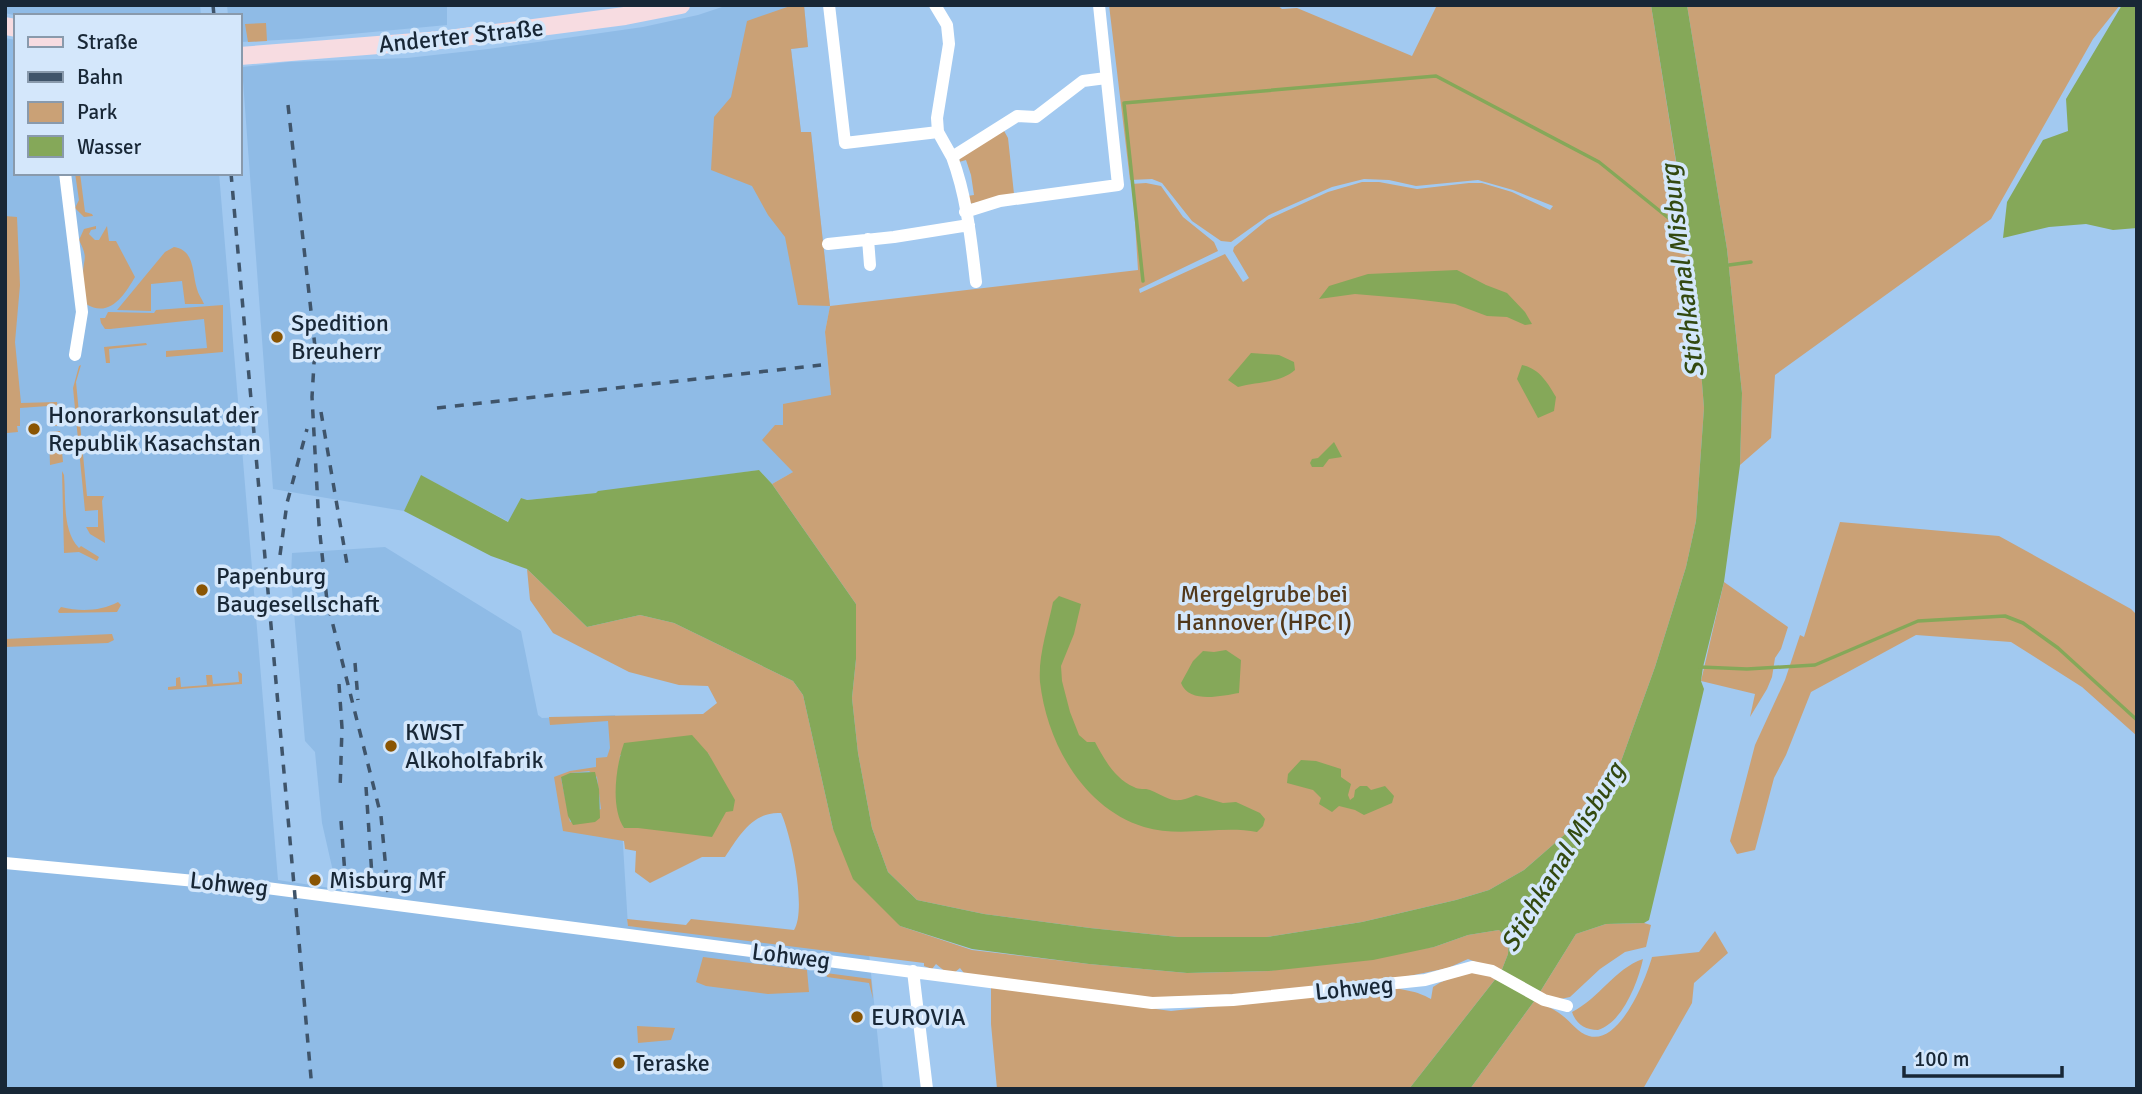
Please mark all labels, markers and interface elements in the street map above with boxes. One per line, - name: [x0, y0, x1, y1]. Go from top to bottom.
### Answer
- street label: Anderter Straße: [377, 12, 545, 60]
- legend: [14, 14, 242, 175]
- text: Straße: [77, 29, 138, 55]
- text: Bahn: [77, 64, 123, 90]
- text: Park: [77, 99, 118, 125]
- text: Wasser: [77, 134, 142, 160]
- water label: Stichkanal Misburg: [1654, 160, 1712, 379]
- place label: Spedition Breuherr: [291, 308, 389, 366]
- marker: Spedition Breuherr: [269, 329, 285, 345]
- place label: Honorarkonsulat der Republik Kasachstan: [48, 400, 261, 458]
- marker: Honorarkonsulat der Republik Kasachstan: [26, 421, 42, 437]
- place label: Papenburg Baugesellschaft: [216, 561, 380, 619]
- park label: Mergelgrube bei Hannover (HPC I): [1176, 579, 1352, 637]
- marker: Papenburg Baugesellschaft: [194, 582, 210, 598]
- place label: KWST Alkoholfabrik: [405, 717, 544, 775]
- marker: KWST Alkoholfabrik: [383, 738, 399, 754]
- water label: Stichkanal Misburg: [1494, 755, 1633, 958]
- street label: Lohweg: [188, 865, 270, 903]
- place label: Misburg Mf: [329, 865, 446, 895]
- marker: Misburg Mf: [307, 872, 323, 888]
- street label: Lohweg: [750, 936, 832, 976]
- street label: Lohweg: [1313, 969, 1395, 1007]
- place label: EUROVIA: [871, 1002, 966, 1032]
- marker: EUROVIA: [849, 1009, 865, 1025]
- scale bar: [1904, 1034, 2062, 1078]
- text: 100 m: [1914, 1046, 1969, 1072]
- place label: Teraske: [633, 1048, 710, 1078]
- marker: Teraske: [611, 1055, 627, 1071]

